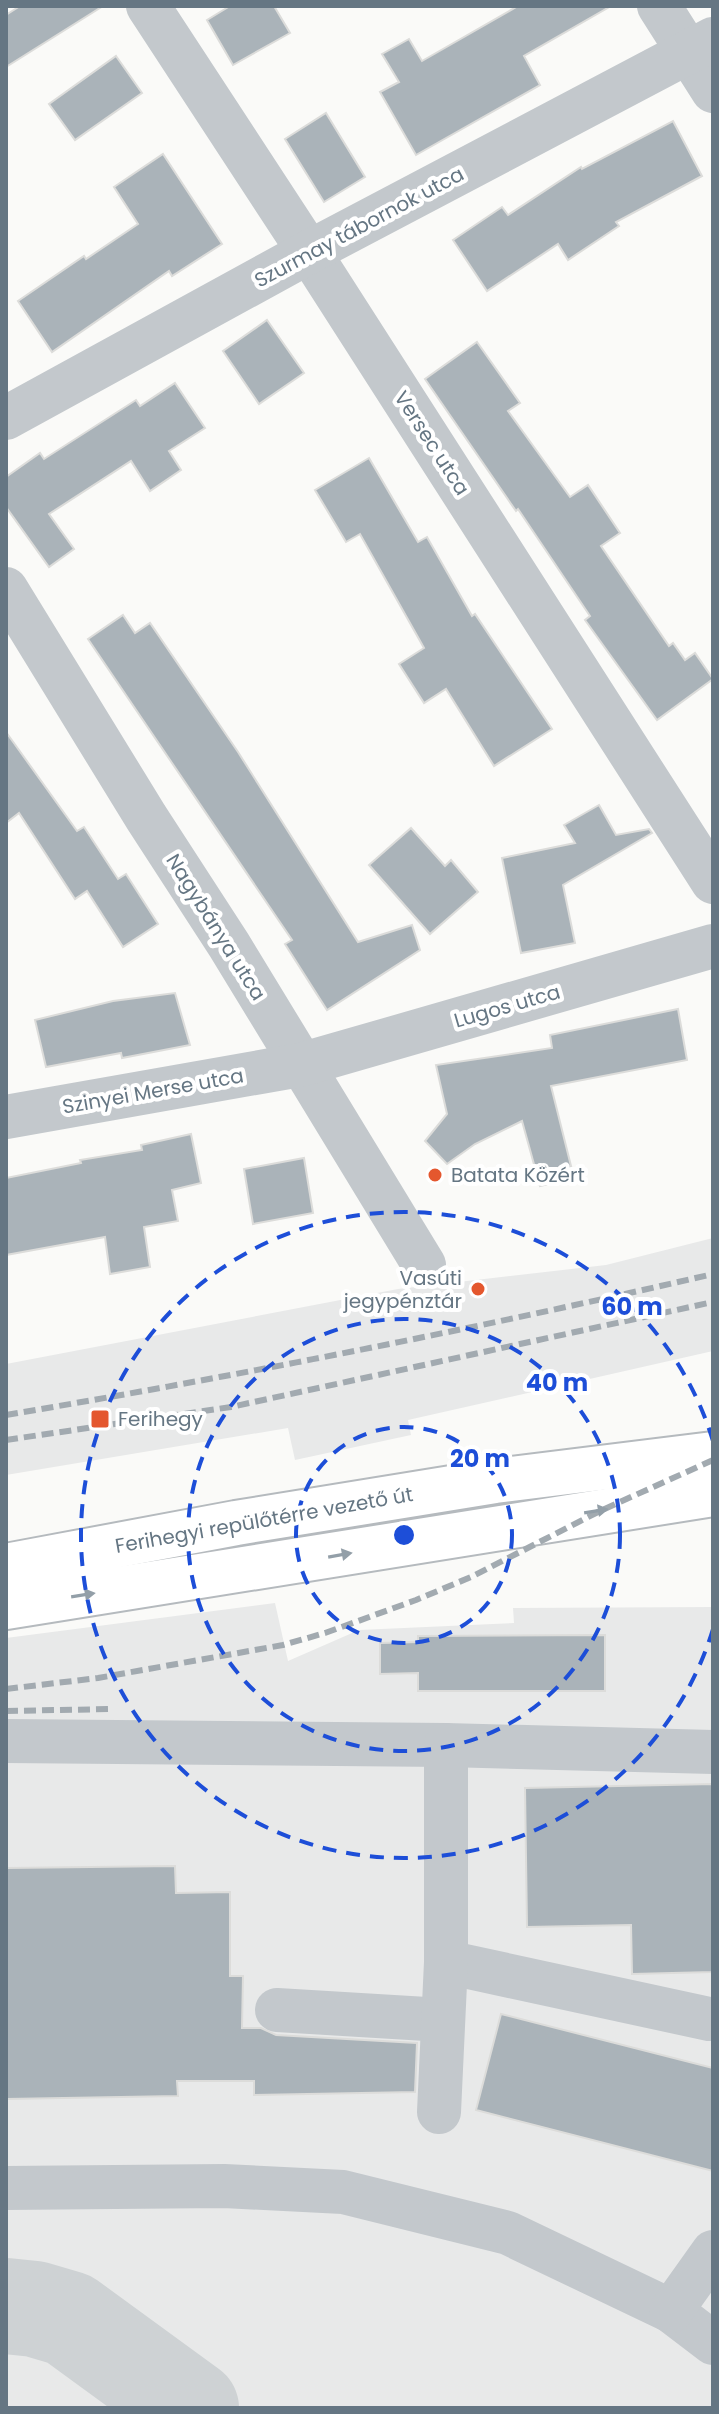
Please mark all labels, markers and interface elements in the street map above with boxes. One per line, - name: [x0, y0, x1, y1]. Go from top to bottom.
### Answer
- street label: Szurmay tábornok utca: [249, 160, 469, 294]
- street label: Versec utca: [388, 385, 476, 501]
- street label: Nagybánya utca: [160, 848, 272, 1006]
- street label: Lugos utca: [451, 977, 563, 1035]
- street label: Szinyei Merse utca: [60, 1061, 246, 1121]
- place label: Batata Közért: [451, 1161, 585, 1189]
- marker: Batata Közért: [426, 1166, 444, 1184]
- place label: Vasúti jegypénztár: [343, 1264, 462, 1315]
- marker: Vasúti jegypénztár: [469, 1280, 487, 1298]
- text: 60 m: [601, 1290, 663, 1323]
- text: 40 m: [526, 1366, 588, 1399]
- place label: Ferihegy: [118, 1405, 203, 1433]
- marker: Ferihegy: [89, 1408, 111, 1430]
- text: 20 m: [450, 1442, 510, 1475]
- street label: Ferihegyi repülőtérre vezető út: [113, 1480, 415, 1560]
- one-way arrow: [584, 1505, 609, 1517]
- centre of rings: [390, 1521, 418, 1549]
- one-way arrow: [328, 1548, 353, 1560]
- one-way arrow: [71, 1588, 96, 1601]

